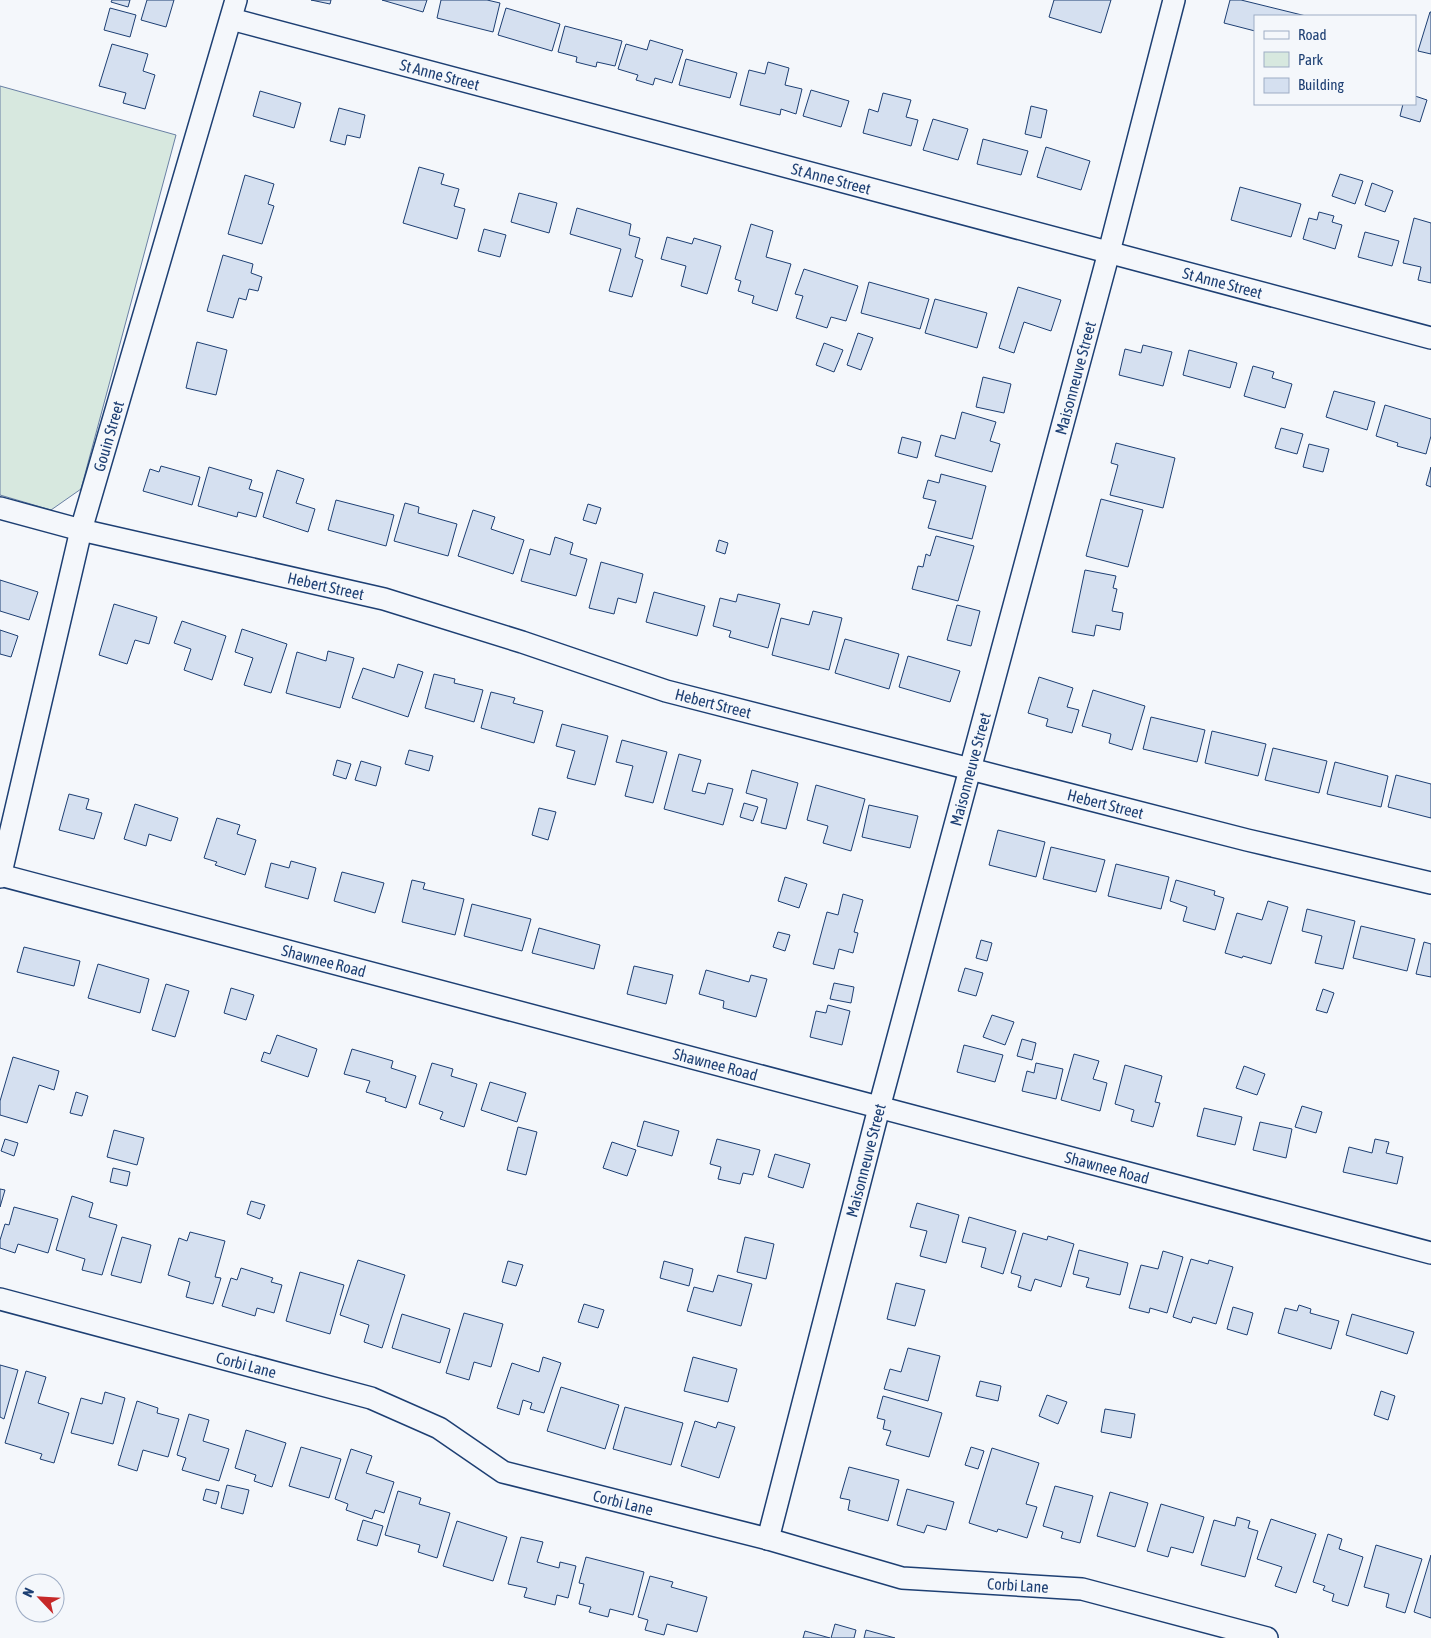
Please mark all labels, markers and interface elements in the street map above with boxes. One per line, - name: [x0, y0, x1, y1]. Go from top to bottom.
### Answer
- legend: [1254, 15, 1416, 105]
- text: Road: [1298, 26, 1327, 43]
- text: Park: [1298, 51, 1323, 68]
- street label: St Anne Street: [398, 55, 482, 94]
- text: Building: [1298, 76, 1344, 93]
- street label: St Anne Street: [789, 159, 873, 198]
- street label: St Anne Street: [1181, 263, 1265, 302]
- street label: Maisonneuve Street: [1051, 319, 1099, 437]
- street label: Gouin Street: [90, 399, 127, 474]
- street label: Hebert Street: [286, 568, 366, 603]
- street label: Hebert Street: [673, 685, 753, 722]
- street label: Maisonneuve Street: [946, 710, 994, 828]
- street label: Hebert Street: [1065, 785, 1146, 822]
- street label: Shawnee Road: [280, 941, 368, 980]
- street label: Shawnee Road: [671, 1044, 760, 1084]
- street label: Maisonneuve Street: [842, 1101, 889, 1219]
- street label: Shawnee Road: [1063, 1148, 1151, 1187]
- street label: Corbi Lane: [214, 1348, 278, 1381]
- street label: Corbi Lane: [591, 1486, 655, 1519]
- north arrow: [15, 1573, 65, 1623]
- street label: Corbi Lane: [987, 1574, 1049, 1596]
- text: N: [19, 1585, 37, 1600]

